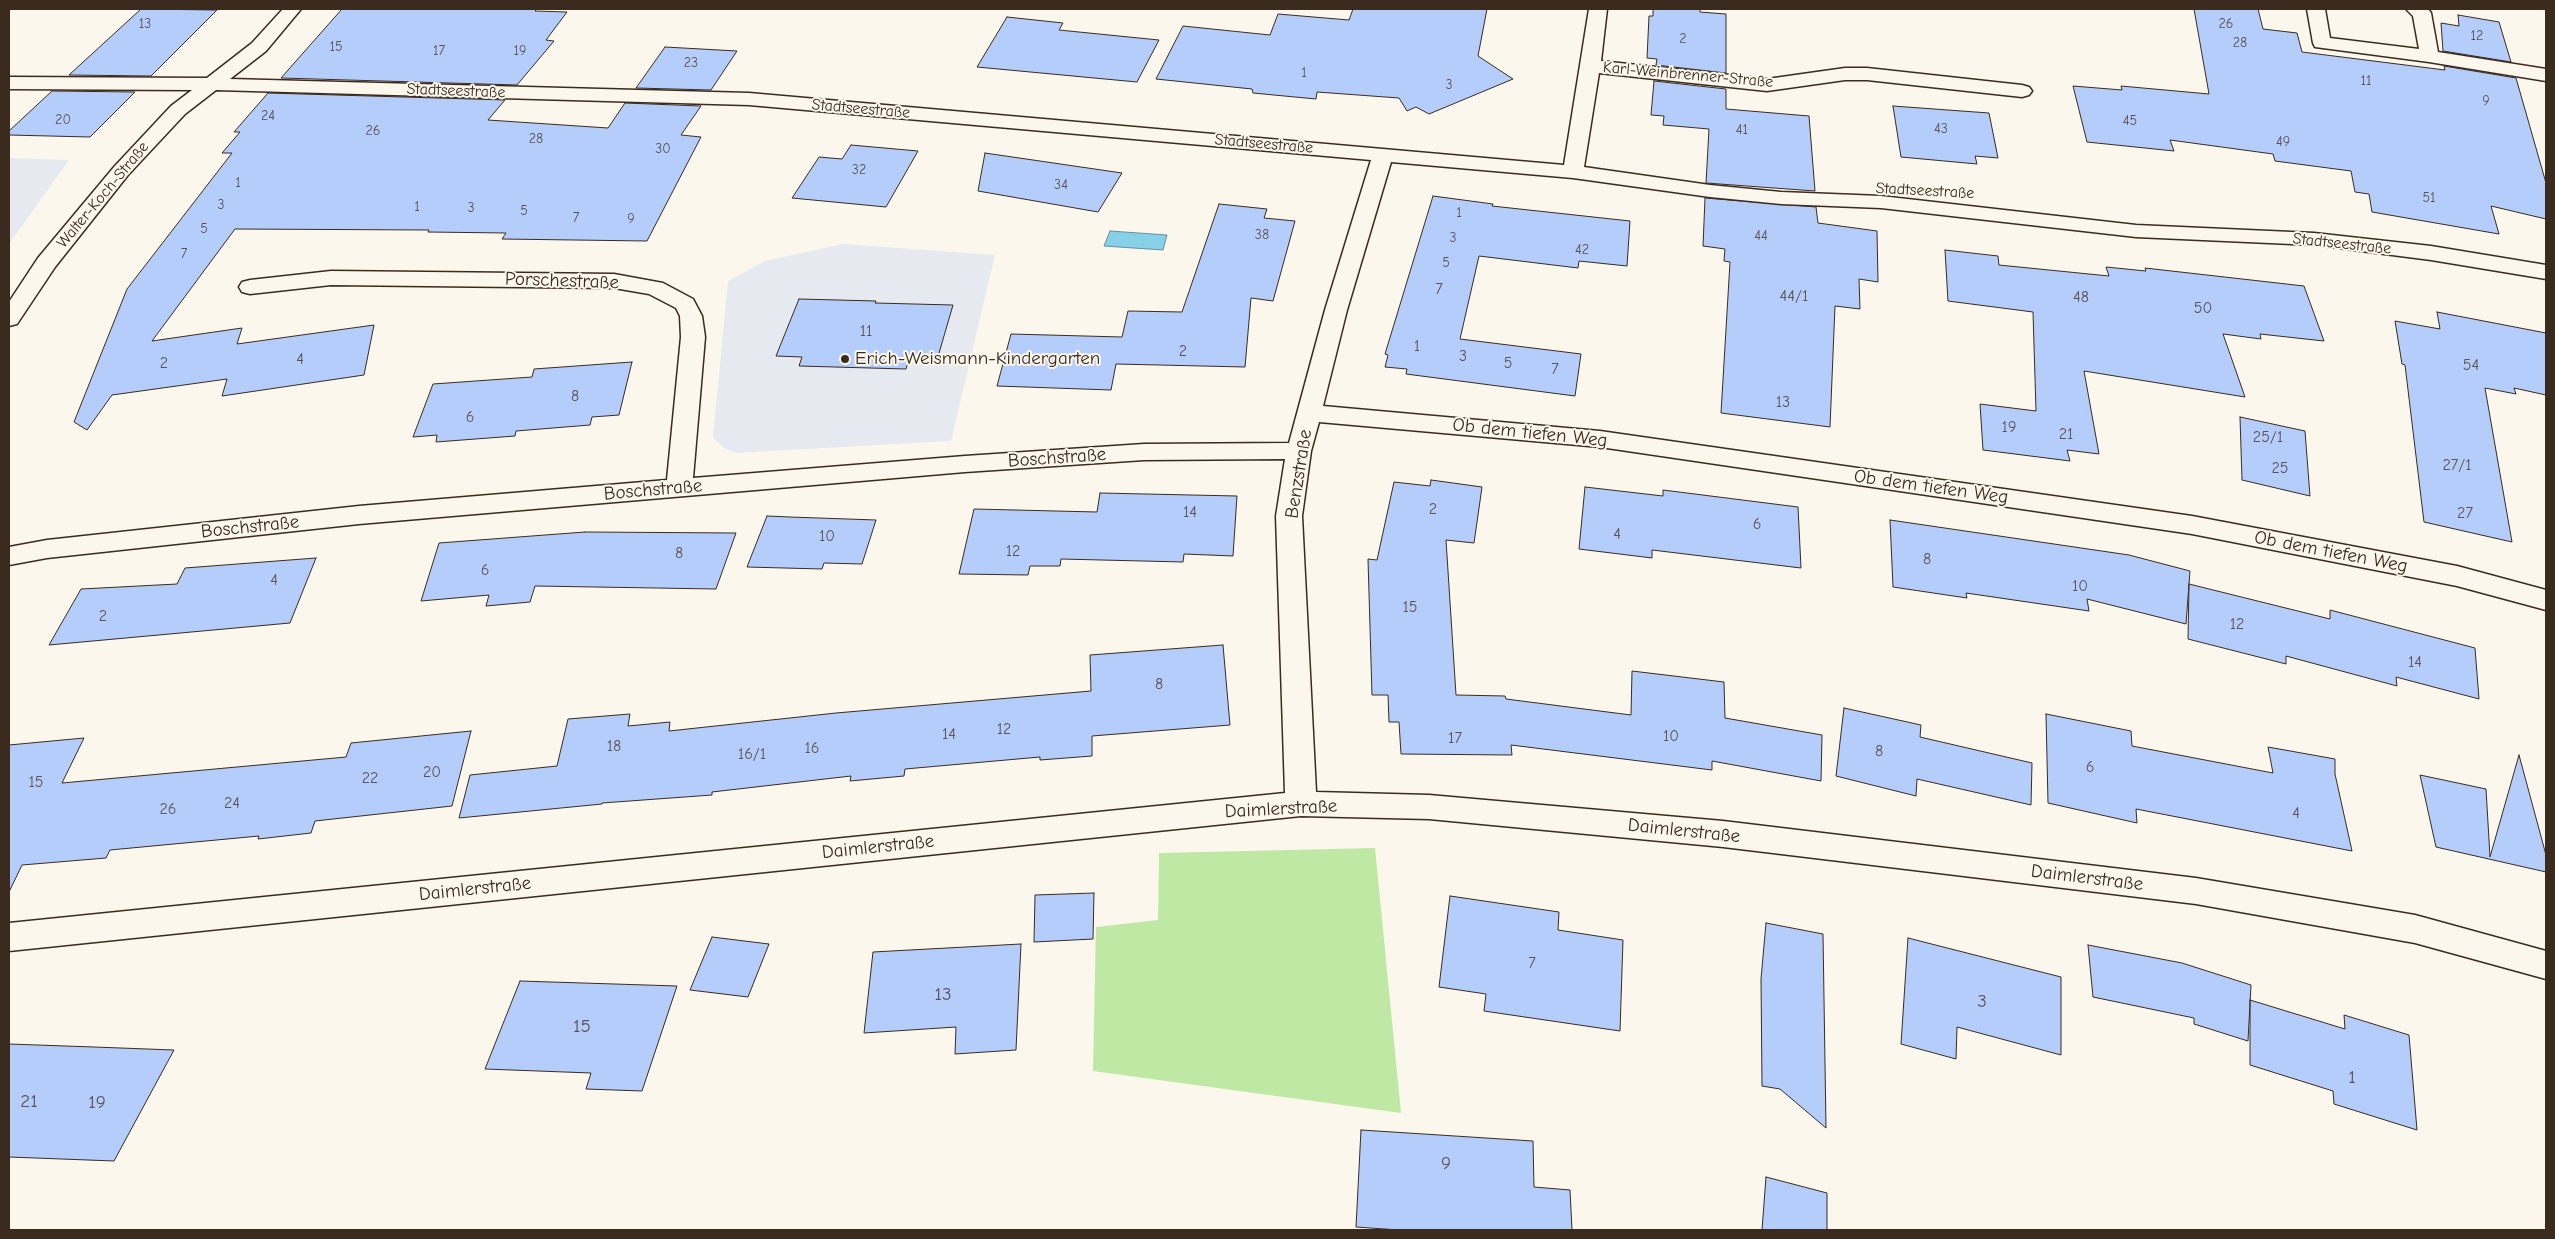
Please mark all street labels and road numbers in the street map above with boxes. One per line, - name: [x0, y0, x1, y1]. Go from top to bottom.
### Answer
- street label: Karl-Weinbrenner-Straße: [1602, 58, 1774, 92]
- street label: Stadtseestraße: [406, 80, 506, 102]
- street label: Stadtseestraße: [811, 95, 911, 123]
- street label: Stadtseestraße: [1214, 130, 1314, 158]
- street label: Walter-Koch-Straße: [53, 138, 153, 252]
- street label: Stadtseestraße: [1875, 179, 1975, 203]
- street label: Stadtseestraße: [2292, 229, 2392, 259]
- street label: Porschestraße: [505, 268, 619, 294]
- street label: Ob dem tiefen Weg: [1451, 414, 1609, 452]
- street label: Benzstraße: [1281, 428, 1317, 520]
- street label: Boschstraße: [1007, 443, 1107, 473]
- street label: Ob dem tiefen Weg: [1852, 465, 2010, 509]
- street label: Boschstraße: [603, 474, 703, 506]
- street label: Boschstraße: [200, 511, 300, 543]
- street label: Ob dem tiefen Weg: [2252, 526, 2410, 578]
- street label: Daimlerstraße: [1224, 795, 1338, 823]
- street label: Daimlerstraße: [1627, 814, 1741, 848]
- street label: Daimlerstraße: [821, 830, 935, 864]
- street label: Daimlerstraße: [2030, 860, 2144, 896]
- street label: Daimlerstraße: [418, 872, 532, 906]

